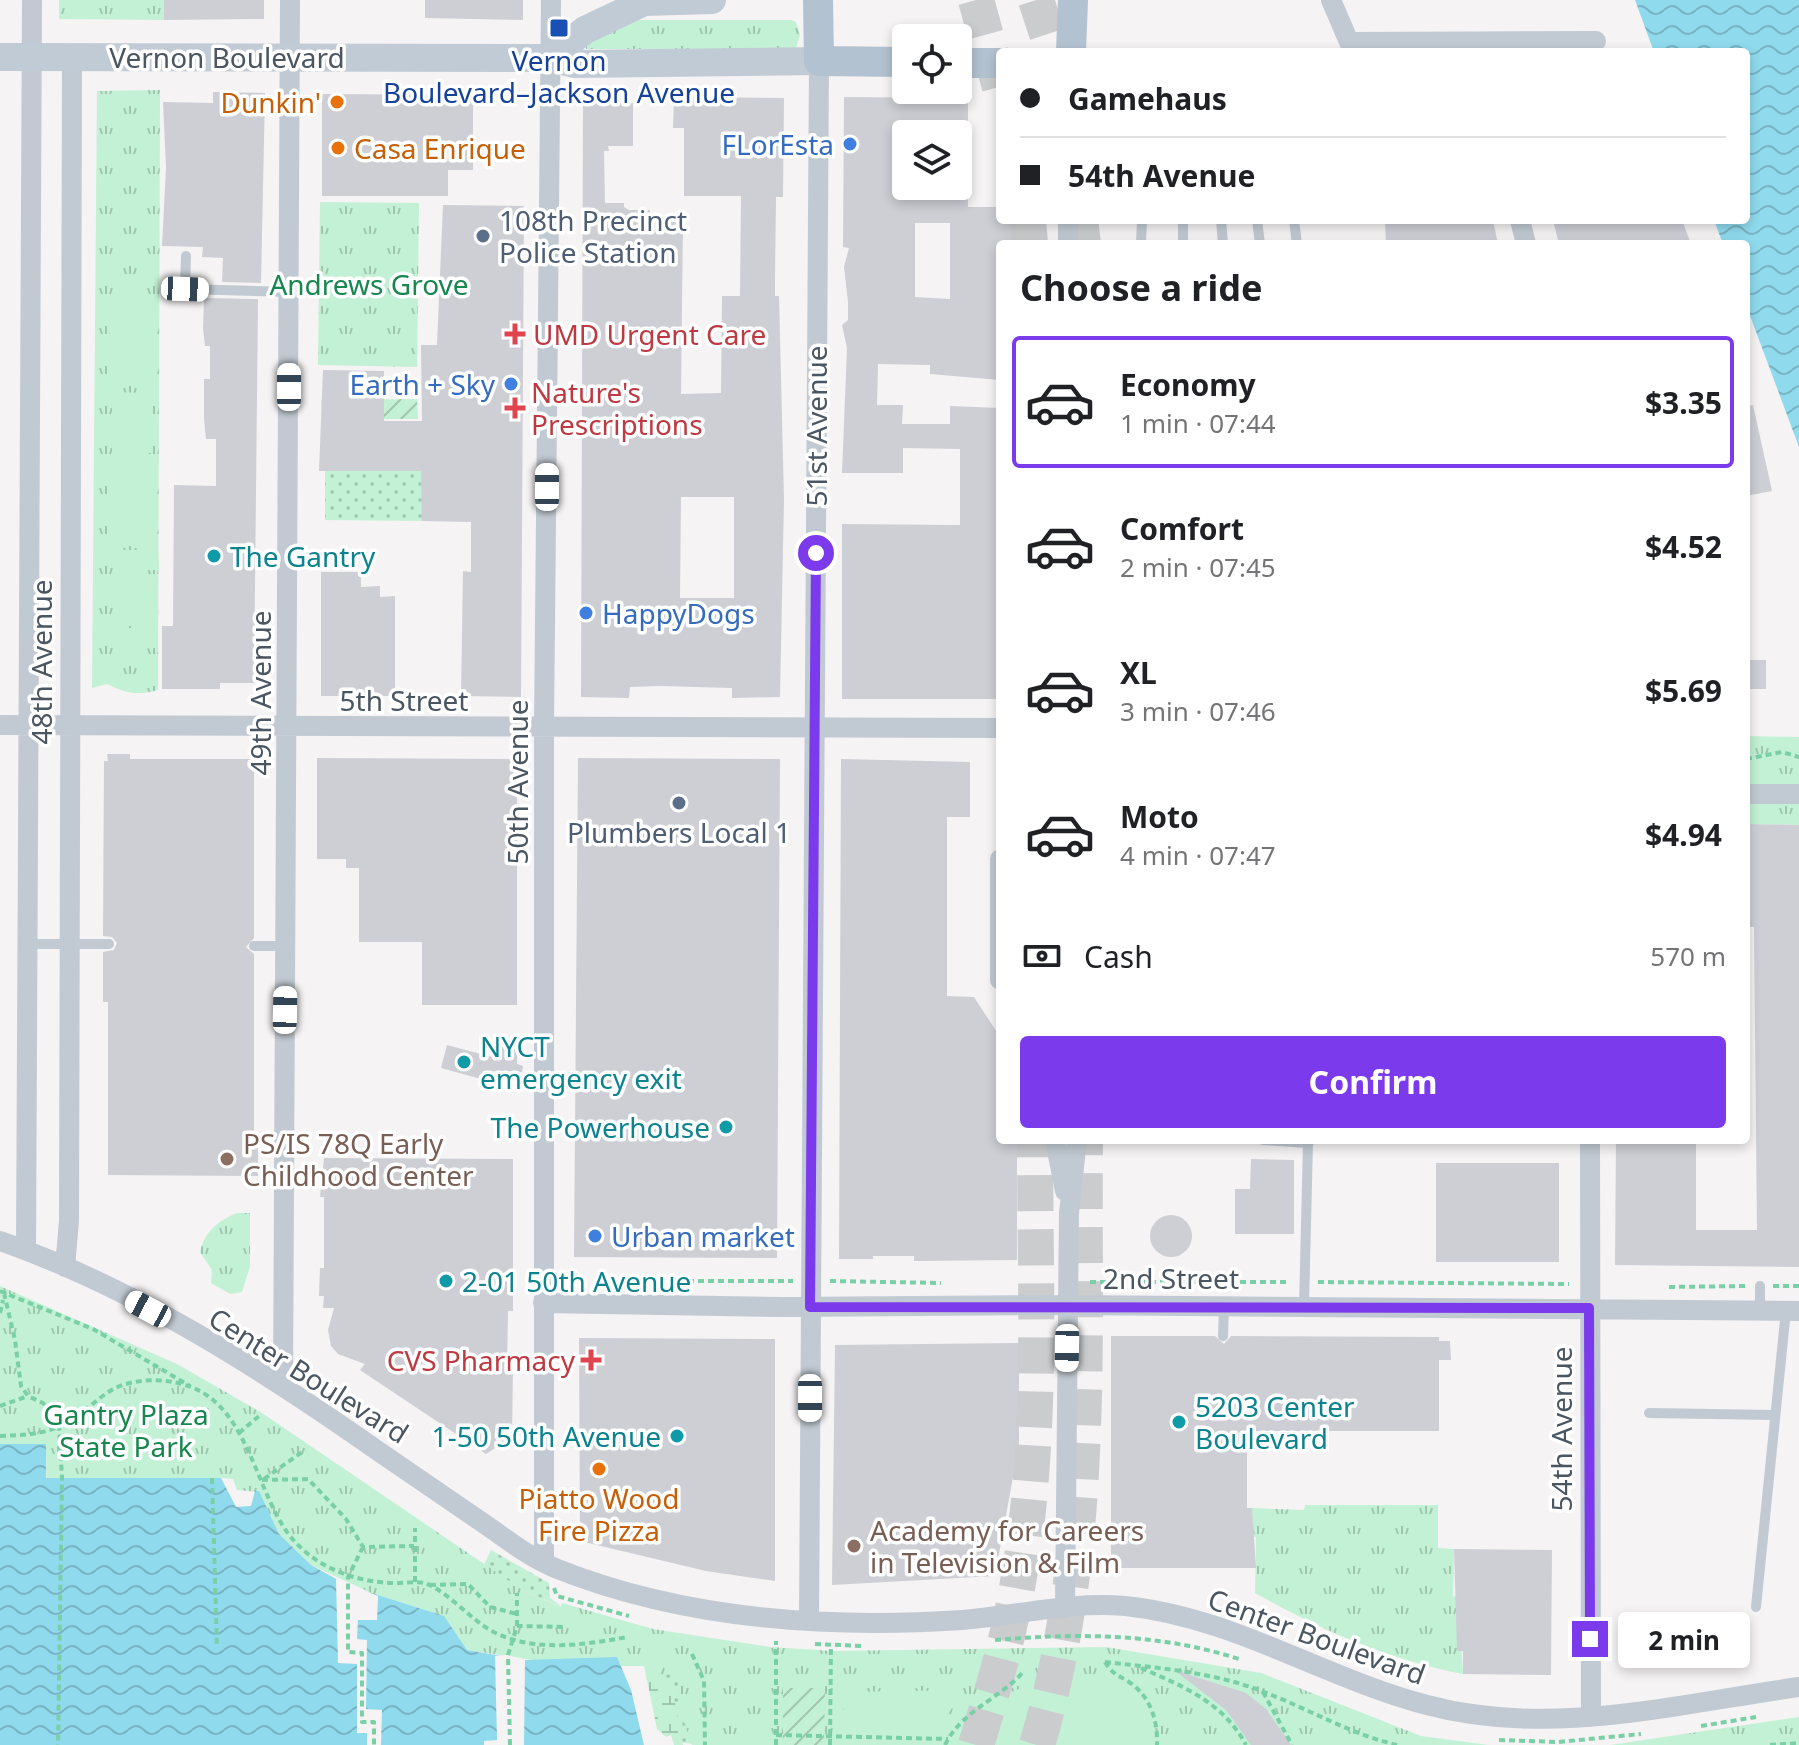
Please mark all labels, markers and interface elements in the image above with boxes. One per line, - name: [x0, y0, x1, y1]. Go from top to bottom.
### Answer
- marker: Vernon Boulevard–Jackson Avenue: [548, 17, 570, 39]
- map controls: [892, 24, 972, 200]
- button: locate: [892, 24, 972, 104]
- street label: Vernon Boulevard: [109, 38, 345, 76]
- place label: Vernon Boulevard–Jackson Avenue: [383, 41, 735, 111]
- text: Gamehaus: [1068, 78, 1227, 119]
- place label: Dunkin': [220, 83, 321, 121]
- marker: Dunkin': [328, 93, 346, 111]
- button: layers: [892, 120, 972, 200]
- place label: FLorEsta: [721, 125, 834, 163]
- place label: Casa Enrique: [354, 129, 526, 167]
- marker: FLorEsta: [841, 135, 859, 153]
- marker: Casa Enrique: [329, 139, 347, 157]
- text: 54th Avenue: [1068, 155, 1255, 196]
- place label: 108th Precinct Police Station: [499, 201, 687, 271]
- marker: 108th Precinct Police Station: [474, 227, 492, 245]
- text: Choose a ride: [1020, 263, 1262, 312]
- park label: Andrews Grove: [269, 265, 469, 303]
- car: [161, 276, 209, 302]
- place label: UMD Urgent Care: [533, 315, 766, 353]
- marker: UMD Urgent Care: [504, 323, 526, 345]
- street label: 51st Avenue: [797, 345, 835, 507]
- car: [277, 363, 301, 411]
- text: Economy: [1120, 364, 1256, 405]
- place label: Earth + Sky: [350, 365, 496, 403]
- icon: car: [1024, 366, 1096, 438]
- place label: Nature's Prescriptions: [531, 373, 703, 443]
- marker: Earth + Sky: [502, 375, 520, 393]
- text: $3.35: [1645, 382, 1722, 423]
- marker: Nature's Prescriptions: [506, 399, 524, 417]
- text: 1 min · 07:44: [1120, 405, 1276, 441]
- car: [535, 463, 559, 511]
- text: Comfort: [1120, 508, 1244, 549]
- icon: car: [1024, 510, 1096, 582]
- text: $4.52: [1645, 526, 1722, 567]
- route start: [798, 535, 834, 571]
- place label: The Gantry: [230, 537, 376, 575]
- marker: The Gantry: [205, 547, 223, 565]
- text: 2 min · 07:45: [1120, 549, 1276, 585]
- street label: 48th Avenue: [22, 579, 60, 745]
- place label: HappyDogs: [602, 594, 755, 632]
- marker: HappyDogs: [577, 604, 595, 622]
- street label: 49th Avenue: [241, 610, 279, 776]
- text: XL: [1120, 652, 1157, 693]
- icon: car: [1024, 654, 1096, 726]
- text: $5.69: [1645, 670, 1722, 711]
- street label: 5th Street: [340, 681, 468, 719]
- text: 3 min · 07:46: [1120, 693, 1276, 729]
- street label: 50th Avenue: [498, 699, 536, 865]
- marker: Plumbers Local 1: [670, 794, 688, 812]
- text: Moto: [1120, 796, 1199, 837]
- icon: car: [1024, 798, 1096, 870]
- place label: Plumbers Local 1: [567, 813, 791, 851]
- text: $4.94: [1645, 814, 1722, 855]
- text: 4 min · 07:47: [1120, 837, 1276, 873]
- icon: cash: [1020, 934, 1064, 978]
- text: Cash: [1084, 936, 1153, 977]
- text: 570 m: [1650, 938, 1726, 974]
- car: [273, 986, 297, 1034]
- place label: NYCT emergency exit: [480, 1027, 682, 1097]
- button: Confirm: [1020, 1036, 1726, 1128]
- marker: NYCT emergency exit: [455, 1053, 473, 1071]
- place label: The Powerhouse: [491, 1108, 710, 1146]
- marker: The Powerhouse: [717, 1118, 735, 1136]
- place label: PS/IS 78Q Early Childhood Center: [243, 1124, 474, 1194]
- marker: PS/IS 78Q Early Childhood Center: [218, 1150, 236, 1168]
- place label: Urban market: [611, 1217, 795, 1255]
- marker: Urban market: [586, 1227, 604, 1245]
- street label: 2nd Street: [1103, 1259, 1239, 1297]
- place label: 2-01 50th Avenue: [462, 1262, 691, 1300]
- marker: 2-01 50th Avenue: [437, 1272, 455, 1290]
- car: [121, 1287, 175, 1331]
- street label: Center Boulevard: [202, 1298, 416, 1452]
- car: [1055, 1324, 1079, 1372]
- place label: CVS Pharmacy: [387, 1341, 576, 1379]
- street label: 54th Avenue: [1542, 1346, 1580, 1512]
- marker: CVS Pharmacy: [582, 1351, 600, 1369]
- car: [798, 1374, 822, 1422]
- place label: 5203 Center Boulevard: [1195, 1387, 1355, 1457]
- park label: Gantry Plaza State Park: [43, 1395, 209, 1465]
- marker: 5203 Center Boulevard: [1170, 1413, 1188, 1431]
- place label: 1-50 50th Avenue: [432, 1417, 661, 1455]
- marker: 1-50 50th Avenue: [668, 1427, 686, 1445]
- marker: Piatto Wood Fire Pizza: [590, 1460, 608, 1478]
- place label: Piatto Wood Fire Pizza: [519, 1479, 679, 1549]
- place label: Academy for Careers in Television & Film: [870, 1511, 1144, 1581]
- marker: Academy for Careers in Television & Film: [845, 1537, 863, 1555]
- street label: Center Boulevard: [1203, 1579, 1431, 1693]
- callout: 2 min: [1618, 1611, 1750, 1667]
- route end: [1572, 1621, 1608, 1657]
- text: 2 min: [1648, 1622, 1720, 1658]

